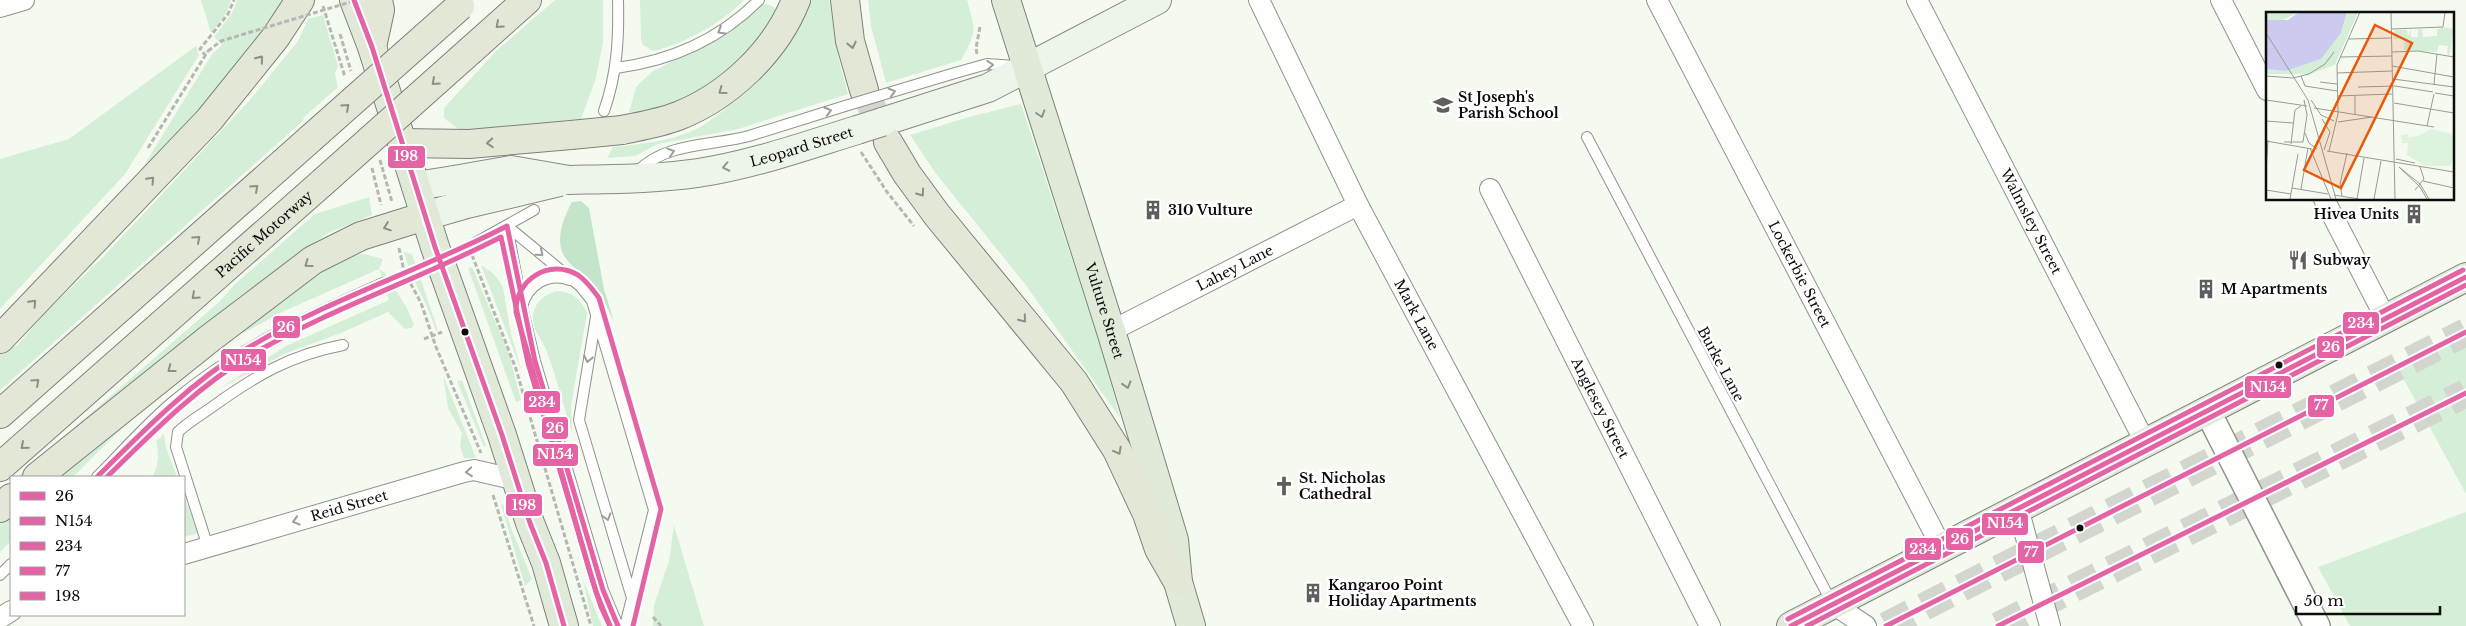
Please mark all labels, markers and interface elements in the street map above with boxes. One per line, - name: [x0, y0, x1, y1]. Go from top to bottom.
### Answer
- inset map: [2266, 12, 2454, 200]
- one-way arrow: [496, 19, 505, 28]
- one-way arrow: [717, 24, 726, 34]
- one-way arrow: [846, 41, 856, 50]
- one-way arrow: [254, 56, 262, 65]
- one-way arrow: [987, 59, 995, 70]
- one-way arrow: [431, 77, 440, 86]
- one-way arrow: [718, 85, 728, 94]
- one-way arrow: [887, 87, 896, 97]
- place label: St Joseph's Parish School: [1458, 88, 1559, 122]
- school or university icon: St Joseph's Parish School: [1432, 94, 1454, 116]
- one-way arrow: [341, 103, 350, 112]
- one-way arrow: [824, 106, 832, 116]
- one-way arrow: [1035, 109, 1045, 117]
- street label: Leopard Street: [748, 123, 856, 171]
- one-way arrow: [486, 137, 494, 148]
- line badge: 198: [387, 145, 426, 169]
- text: 198: [394, 147, 418, 165]
- one-way arrow: [667, 147, 675, 157]
- one-way arrow: [721, 161, 730, 172]
- street label: Walmsley Street: [1996, 165, 2066, 278]
- one-way arrow: [145, 176, 154, 185]
- one-way arrow: [249, 185, 258, 194]
- street label: Pacific Motorway: [212, 186, 316, 282]
- one-way arrow: [915, 187, 924, 197]
- building icon: 310 Vulture: [1142, 199, 1164, 221]
- place label: 310 Vulture: [1168, 201, 1253, 219]
- building icon: Hivea Units: [2403, 203, 2425, 225]
- place label: Hivea Units: [2313, 205, 2399, 223]
- street label: Lockerbie Street: [1764, 218, 1835, 331]
- one-way arrow: [383, 222, 392, 232]
- one-way arrow: [192, 236, 201, 245]
- street label: Lahey Lane: [1193, 241, 1276, 295]
- one-way arrow: [534, 248, 543, 256]
- restaurant icon: Subway: [2287, 249, 2309, 271]
- place label: Subway: [2313, 251, 2371, 269]
- one-way arrow: [304, 258, 314, 267]
- street label: Vulture Street: [1081, 259, 1128, 362]
- street label: Mark Lane: [1390, 276, 1443, 353]
- building icon: M Apartments: [2195, 278, 2217, 300]
- place label: M Apartments: [2221, 280, 2328, 298]
- one-way arrow: [191, 290, 200, 299]
- one-way arrow: [27, 300, 36, 309]
- line badge: 234: [2342, 311, 2380, 335]
- one-way arrow: [1018, 314, 1027, 323]
- text: 234: [2347, 314, 2375, 332]
- line badge: 26: [272, 315, 301, 339]
- text: 26: [277, 318, 295, 336]
- street label: Burke Lane: [1694, 323, 1748, 405]
- unlabelled marker: [460, 327, 470, 337]
- line badge: 26: [2316, 335, 2345, 359]
- text: 26: [2322, 338, 2340, 356]
- line badge: N154: [220, 348, 267, 372]
- text: N154: [225, 351, 261, 369]
- street label: Anglesey Street: [1567, 354, 1633, 462]
- one-way arrow: [584, 355, 594, 364]
- unlabelled marker: [2274, 360, 2284, 370]
- one-way arrow: [168, 364, 177, 372]
- line badge: N154: [2244, 375, 2292, 399]
- text: N154: [2250, 378, 2286, 396]
- one-way arrow: [31, 379, 40, 388]
- one-way arrow: [1122, 381, 1132, 389]
- line badge: 234: [523, 390, 561, 414]
- text: 234: [528, 393, 556, 411]
- line badge: 77: [2307, 394, 2335, 418]
- text: 77: [2314, 396, 2329, 414]
- line badge: 26: [541, 416, 569, 440]
- text: 26: [546, 419, 564, 437]
- one-way arrow: [21, 440, 30, 449]
- line badge: N154: [532, 443, 579, 467]
- text: N154: [537, 445, 573, 463]
- one-way arrow: [1112, 446, 1122, 455]
- one-way arrow: [465, 466, 473, 477]
- place label: St. Nicholas Cathedral: [1299, 469, 1386, 503]
- church icon: St. Nicholas Cathedral: [1273, 475, 1295, 497]
- legend: [10, 476, 185, 616]
- text: 26: [55, 486, 74, 505]
- street label: Reid Street: [308, 486, 390, 525]
- line badge: 198: [505, 493, 543, 517]
- text: 198: [512, 496, 536, 514]
- text: N154: [55, 511, 93, 530]
- one-way arrow: [602, 512, 612, 520]
- line badge: N154: [1981, 512, 2029, 536]
- text: N154: [1987, 514, 2023, 532]
- one-way arrow: [293, 515, 301, 525]
- unlabelled marker: [2075, 523, 2085, 533]
- line badge: 26: [1945, 527, 1974, 551]
- text: 26: [1951, 530, 1969, 548]
- text: 234: [55, 536, 82, 555]
- line badge: 234: [1904, 537, 1942, 561]
- text: 234: [1909, 540, 1937, 558]
- line badge: 77: [2017, 540, 2045, 564]
- text: 77: [2024, 543, 2039, 561]
- text: 77: [55, 561, 71, 580]
- place label: Kangaroo Point Holiday Apartments: [1328, 576, 1477, 610]
- building icon: Kangaroo Point Holiday Apartments: [1302, 582, 1324, 604]
- scale bar: [2296, 584, 2440, 616]
- text: 198: [55, 586, 80, 605]
- text: 50 m: [2304, 591, 2344, 610]

